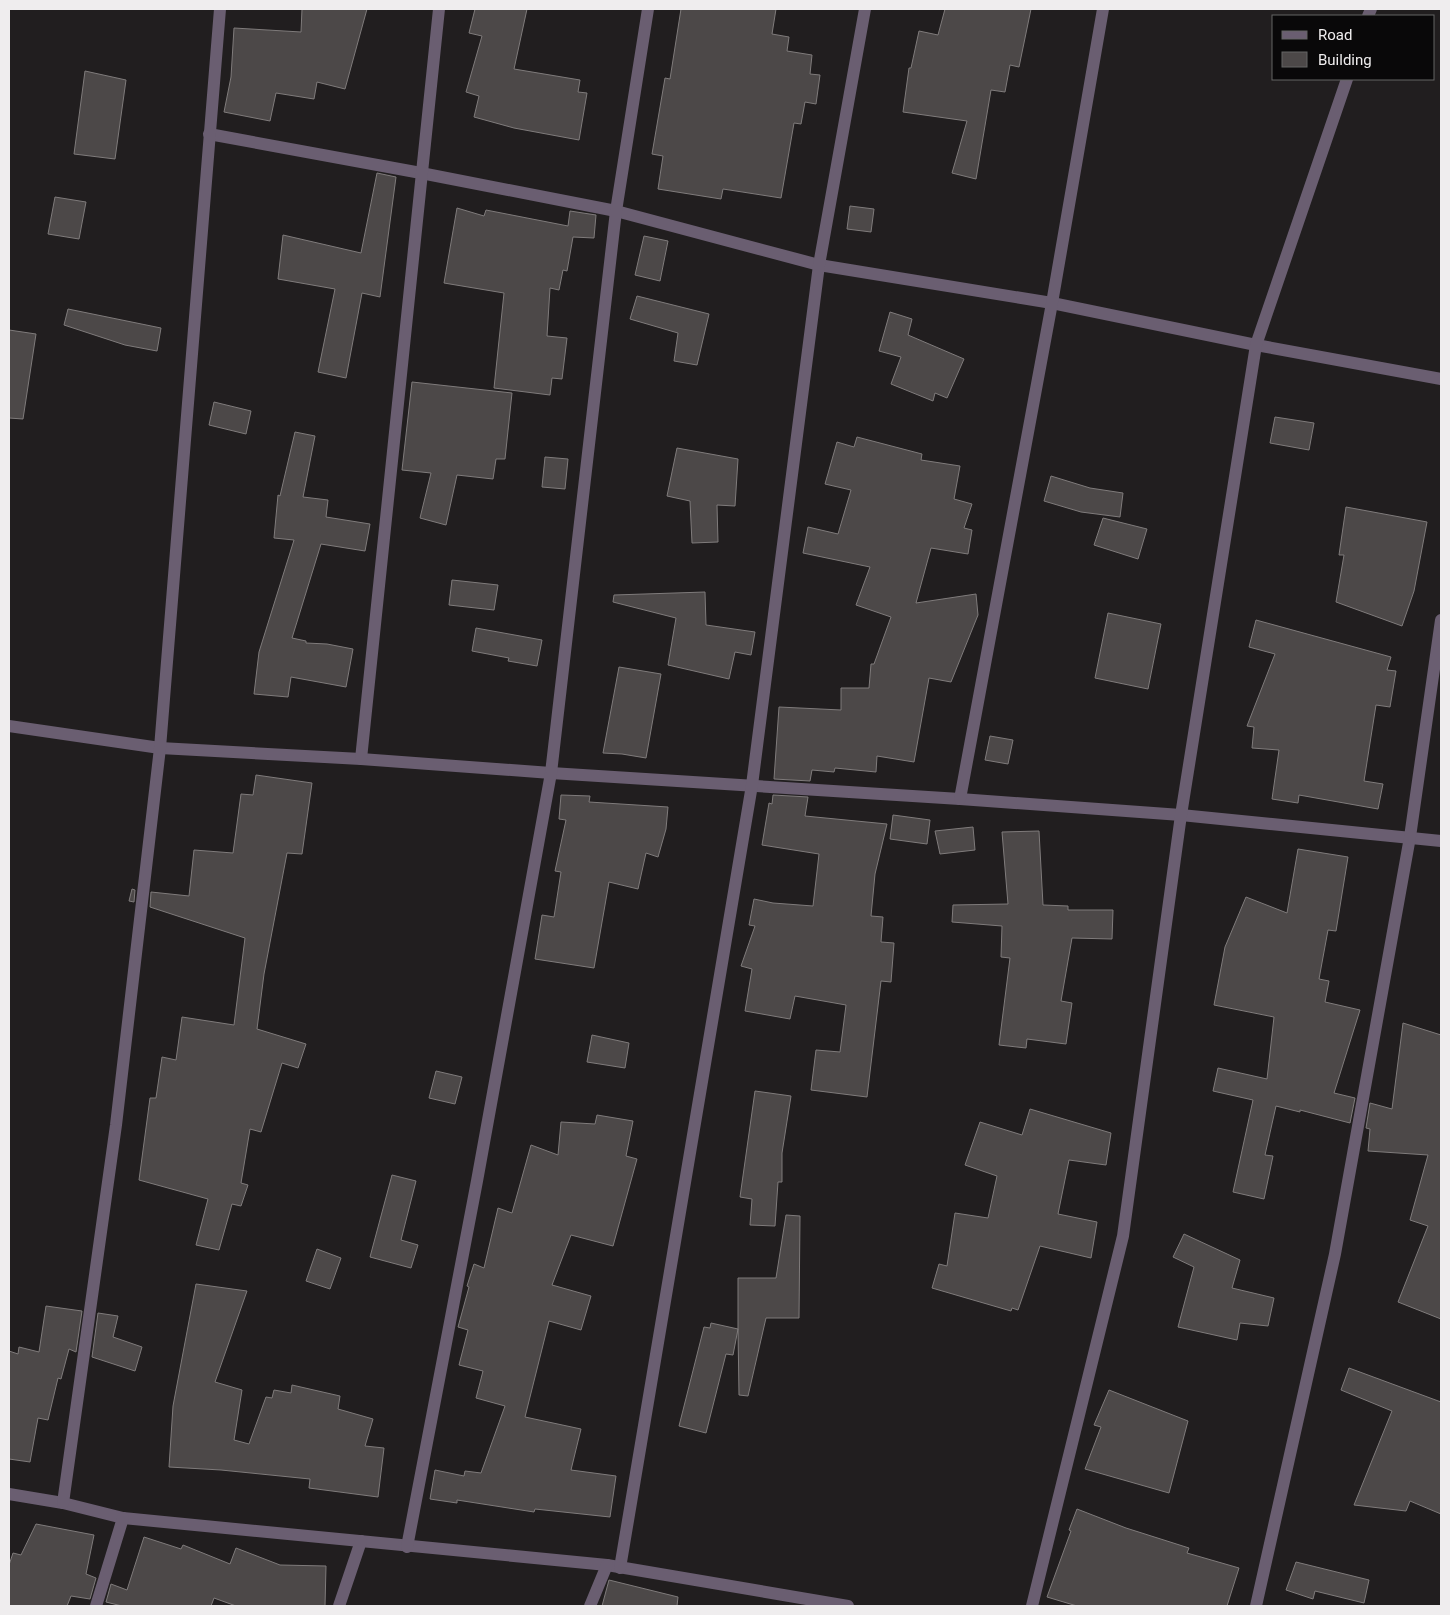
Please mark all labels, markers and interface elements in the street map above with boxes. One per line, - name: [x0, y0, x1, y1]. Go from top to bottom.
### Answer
- legend: [1272, 15, 1435, 80]
- text: Road: [1318, 26, 1352, 44]
- text: Building: [1318, 51, 1372, 69]

